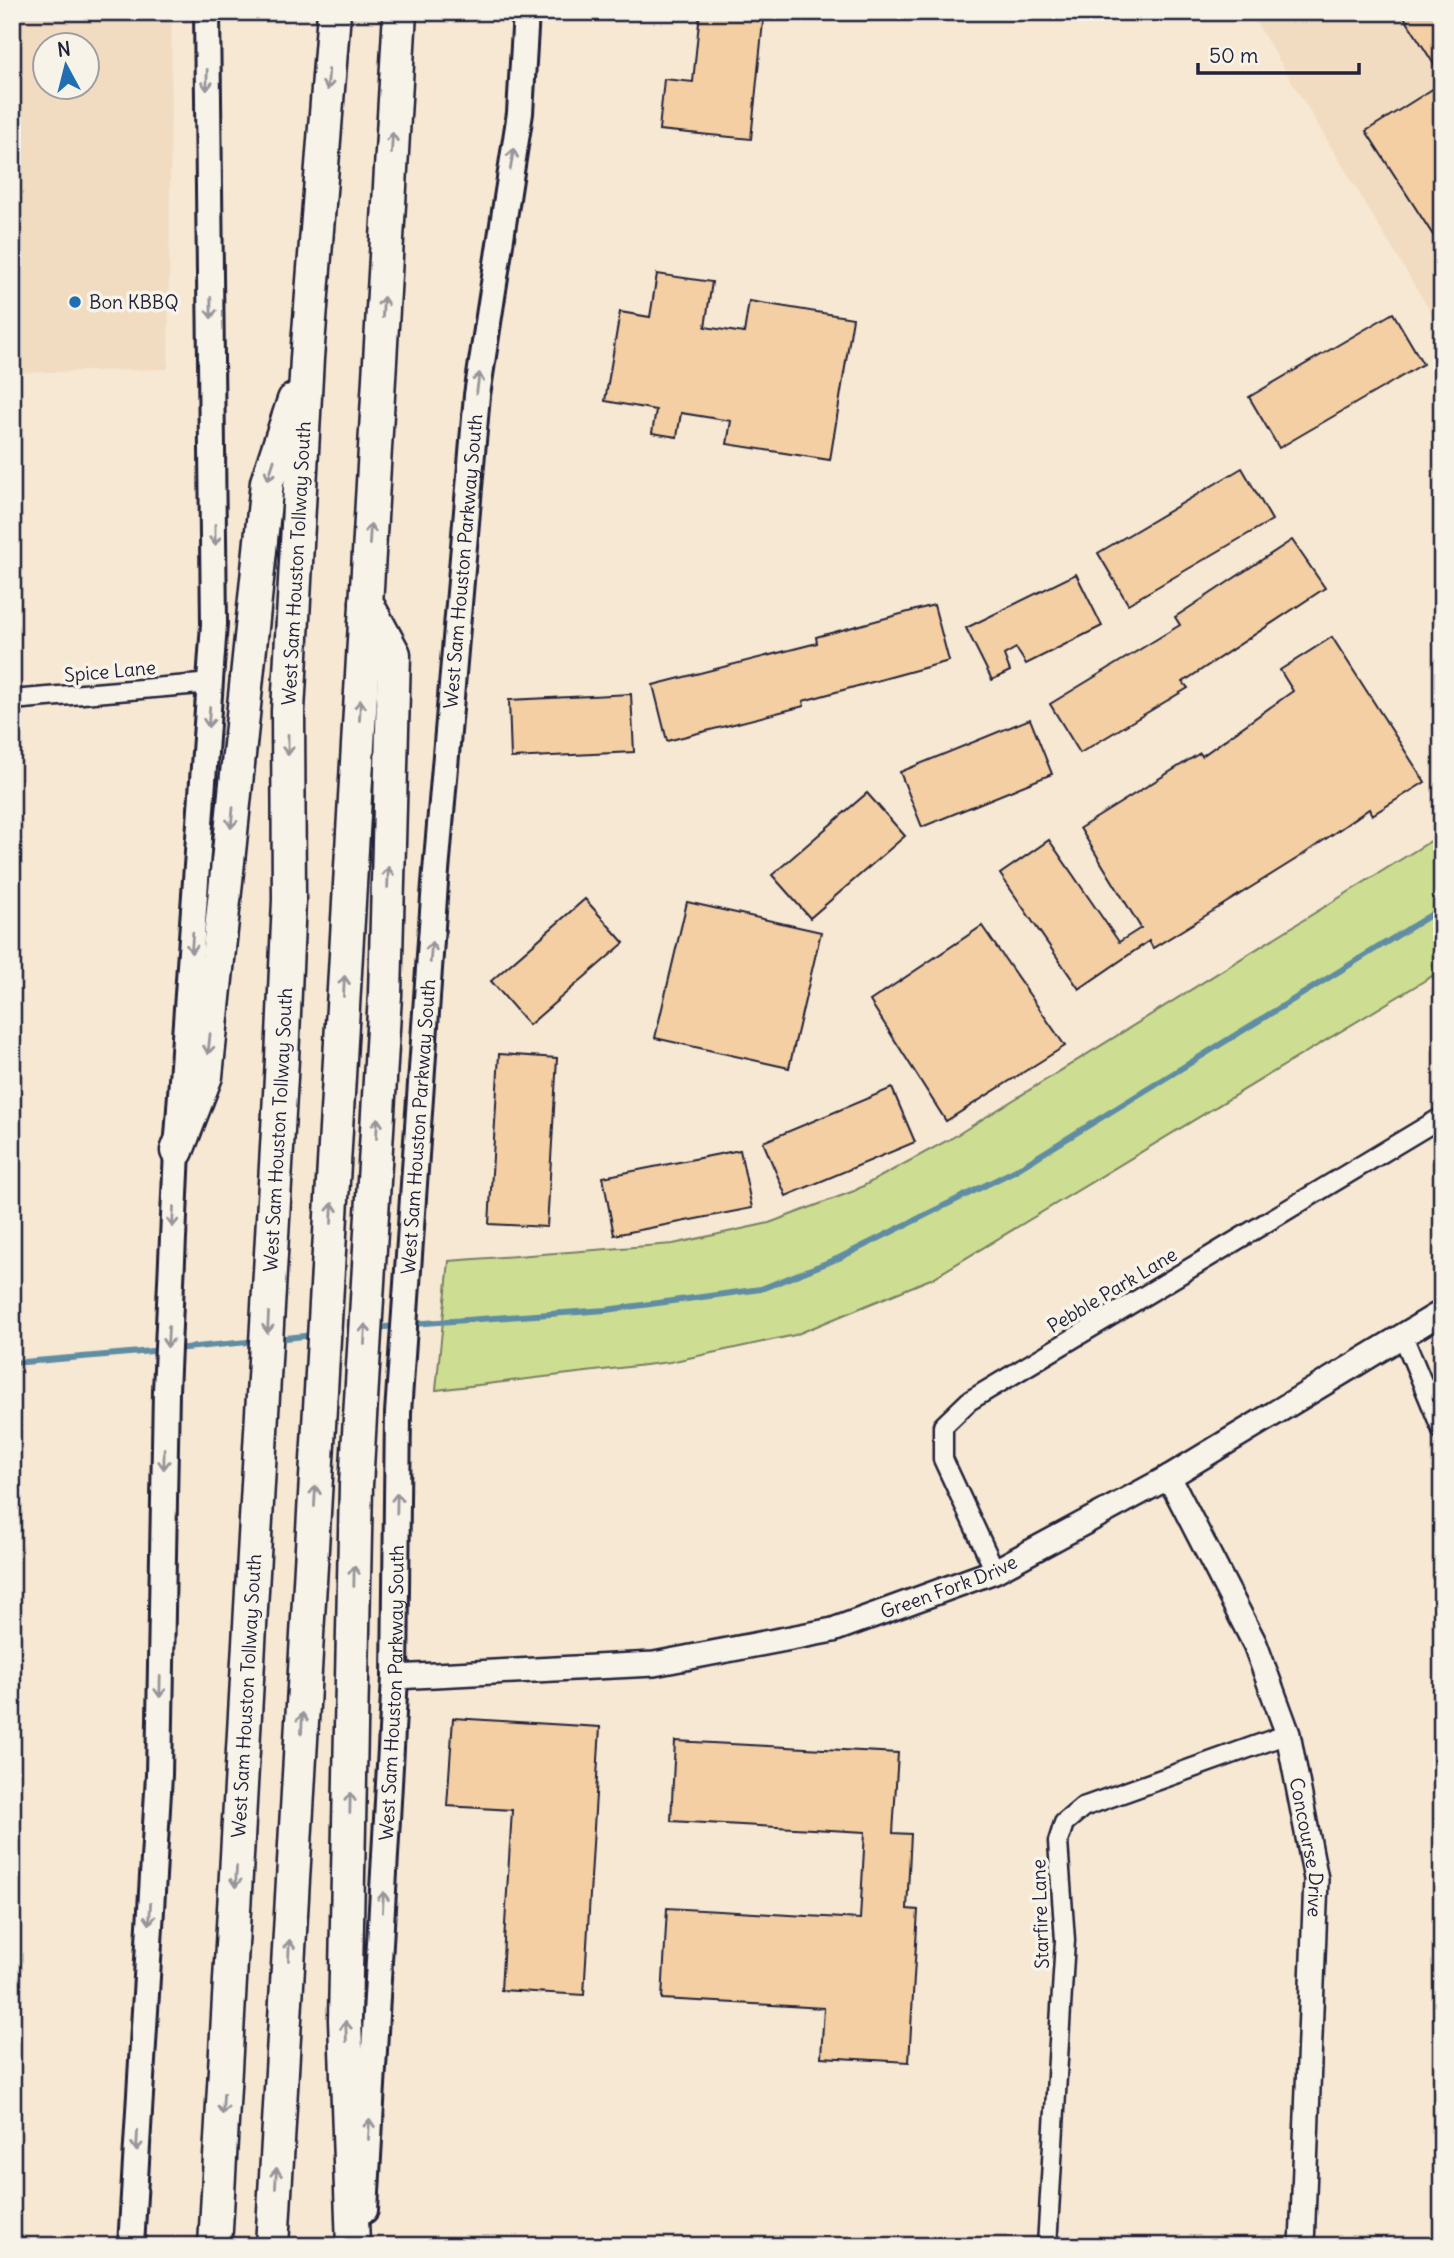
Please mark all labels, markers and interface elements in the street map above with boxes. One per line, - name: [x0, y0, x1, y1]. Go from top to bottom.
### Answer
- north arrow: [32, 32, 102, 102]
- scale bar: [1198, 32, 1360, 76]
- text: N: [56, 36, 72, 62]
- text: 50 m: [1209, 42, 1258, 69]
- one-way arrow: [200, 69, 213, 92]
- one-way arrow: [322, 69, 335, 92]
- one-way arrow: [386, 132, 399, 155]
- one-way arrow: [506, 148, 519, 170]
- place label: Bon KBBQ: [89, 290, 179, 314]
- marker: Bon KBBQ: [67, 294, 83, 310]
- one-way arrow: [204, 296, 218, 319]
- one-way arrow: [377, 296, 390, 319]
- one-way arrow: [472, 373, 485, 395]
- street label: West Sam Houston Parkway South: [438, 413, 487, 710]
- street label: West Sam Houston Tollway South: [276, 421, 316, 706]
- one-way arrow: [264, 459, 277, 481]
- one-way arrow: [364, 523, 377, 546]
- one-way arrow: [208, 524, 222, 547]
- street label: Spice Lane: [63, 655, 157, 687]
- one-way arrow: [354, 699, 367, 722]
- one-way arrow: [202, 705, 215, 727]
- one-way arrow: [281, 733, 295, 756]
- one-way arrow: [225, 806, 238, 828]
- one-way arrow: [381, 865, 395, 888]
- one-way arrow: [185, 932, 198, 954]
- one-way arrow: [425, 941, 438, 964]
- one-way arrow: [338, 975, 351, 998]
- street label: West Sam Houston Parkway South: [396, 978, 440, 1275]
- street label: West Sam Houston Tollway South: [258, 987, 297, 1272]
- one-way arrow: [202, 1032, 215, 1055]
- one-way arrow: [371, 1118, 384, 1140]
- one-way arrow: [325, 1202, 338, 1225]
- one-way arrow: [167, 1206, 180, 1229]
- street label: Pebble Park Lane: [1043, 1242, 1181, 1338]
- one-way arrow: [261, 1311, 274, 1334]
- one-way arrow: [358, 1323, 371, 1346]
- one-way arrow: [161, 1326, 174, 1349]
- one-way arrow: [158, 1447, 171, 1470]
- one-way arrow: [309, 1485, 322, 1508]
- one-way arrow: [390, 1492, 404, 1515]
- street label: West Sam Houston Parkway South: [374, 1545, 409, 1841]
- street label: Green Fork Drive: [877, 1549, 1021, 1624]
- street label: West Sam Houston Tollway South: [226, 1553, 266, 1839]
- one-way arrow: [347, 1564, 361, 1587]
- one-way arrow: [154, 1675, 167, 1698]
- one-way arrow: [296, 1712, 309, 1735]
- street label: Concourse Drive: [1285, 1775, 1328, 1918]
- one-way arrow: [343, 1792, 356, 1815]
- street label: Starfire Lane: [1026, 1859, 1054, 1969]
- one-way arrow: [230, 1865, 243, 1888]
- one-way arrow: [376, 1890, 389, 1913]
- one-way arrow: [144, 1902, 157, 1925]
- one-way arrow: [283, 1939, 296, 1962]
- one-way arrow: [339, 2019, 352, 2042]
- one-way arrow: [216, 2093, 229, 2115]
- one-way arrow: [363, 2117, 376, 2140]
- one-way arrow: [130, 2129, 143, 2152]
- one-way arrow: [270, 2166, 283, 2189]

